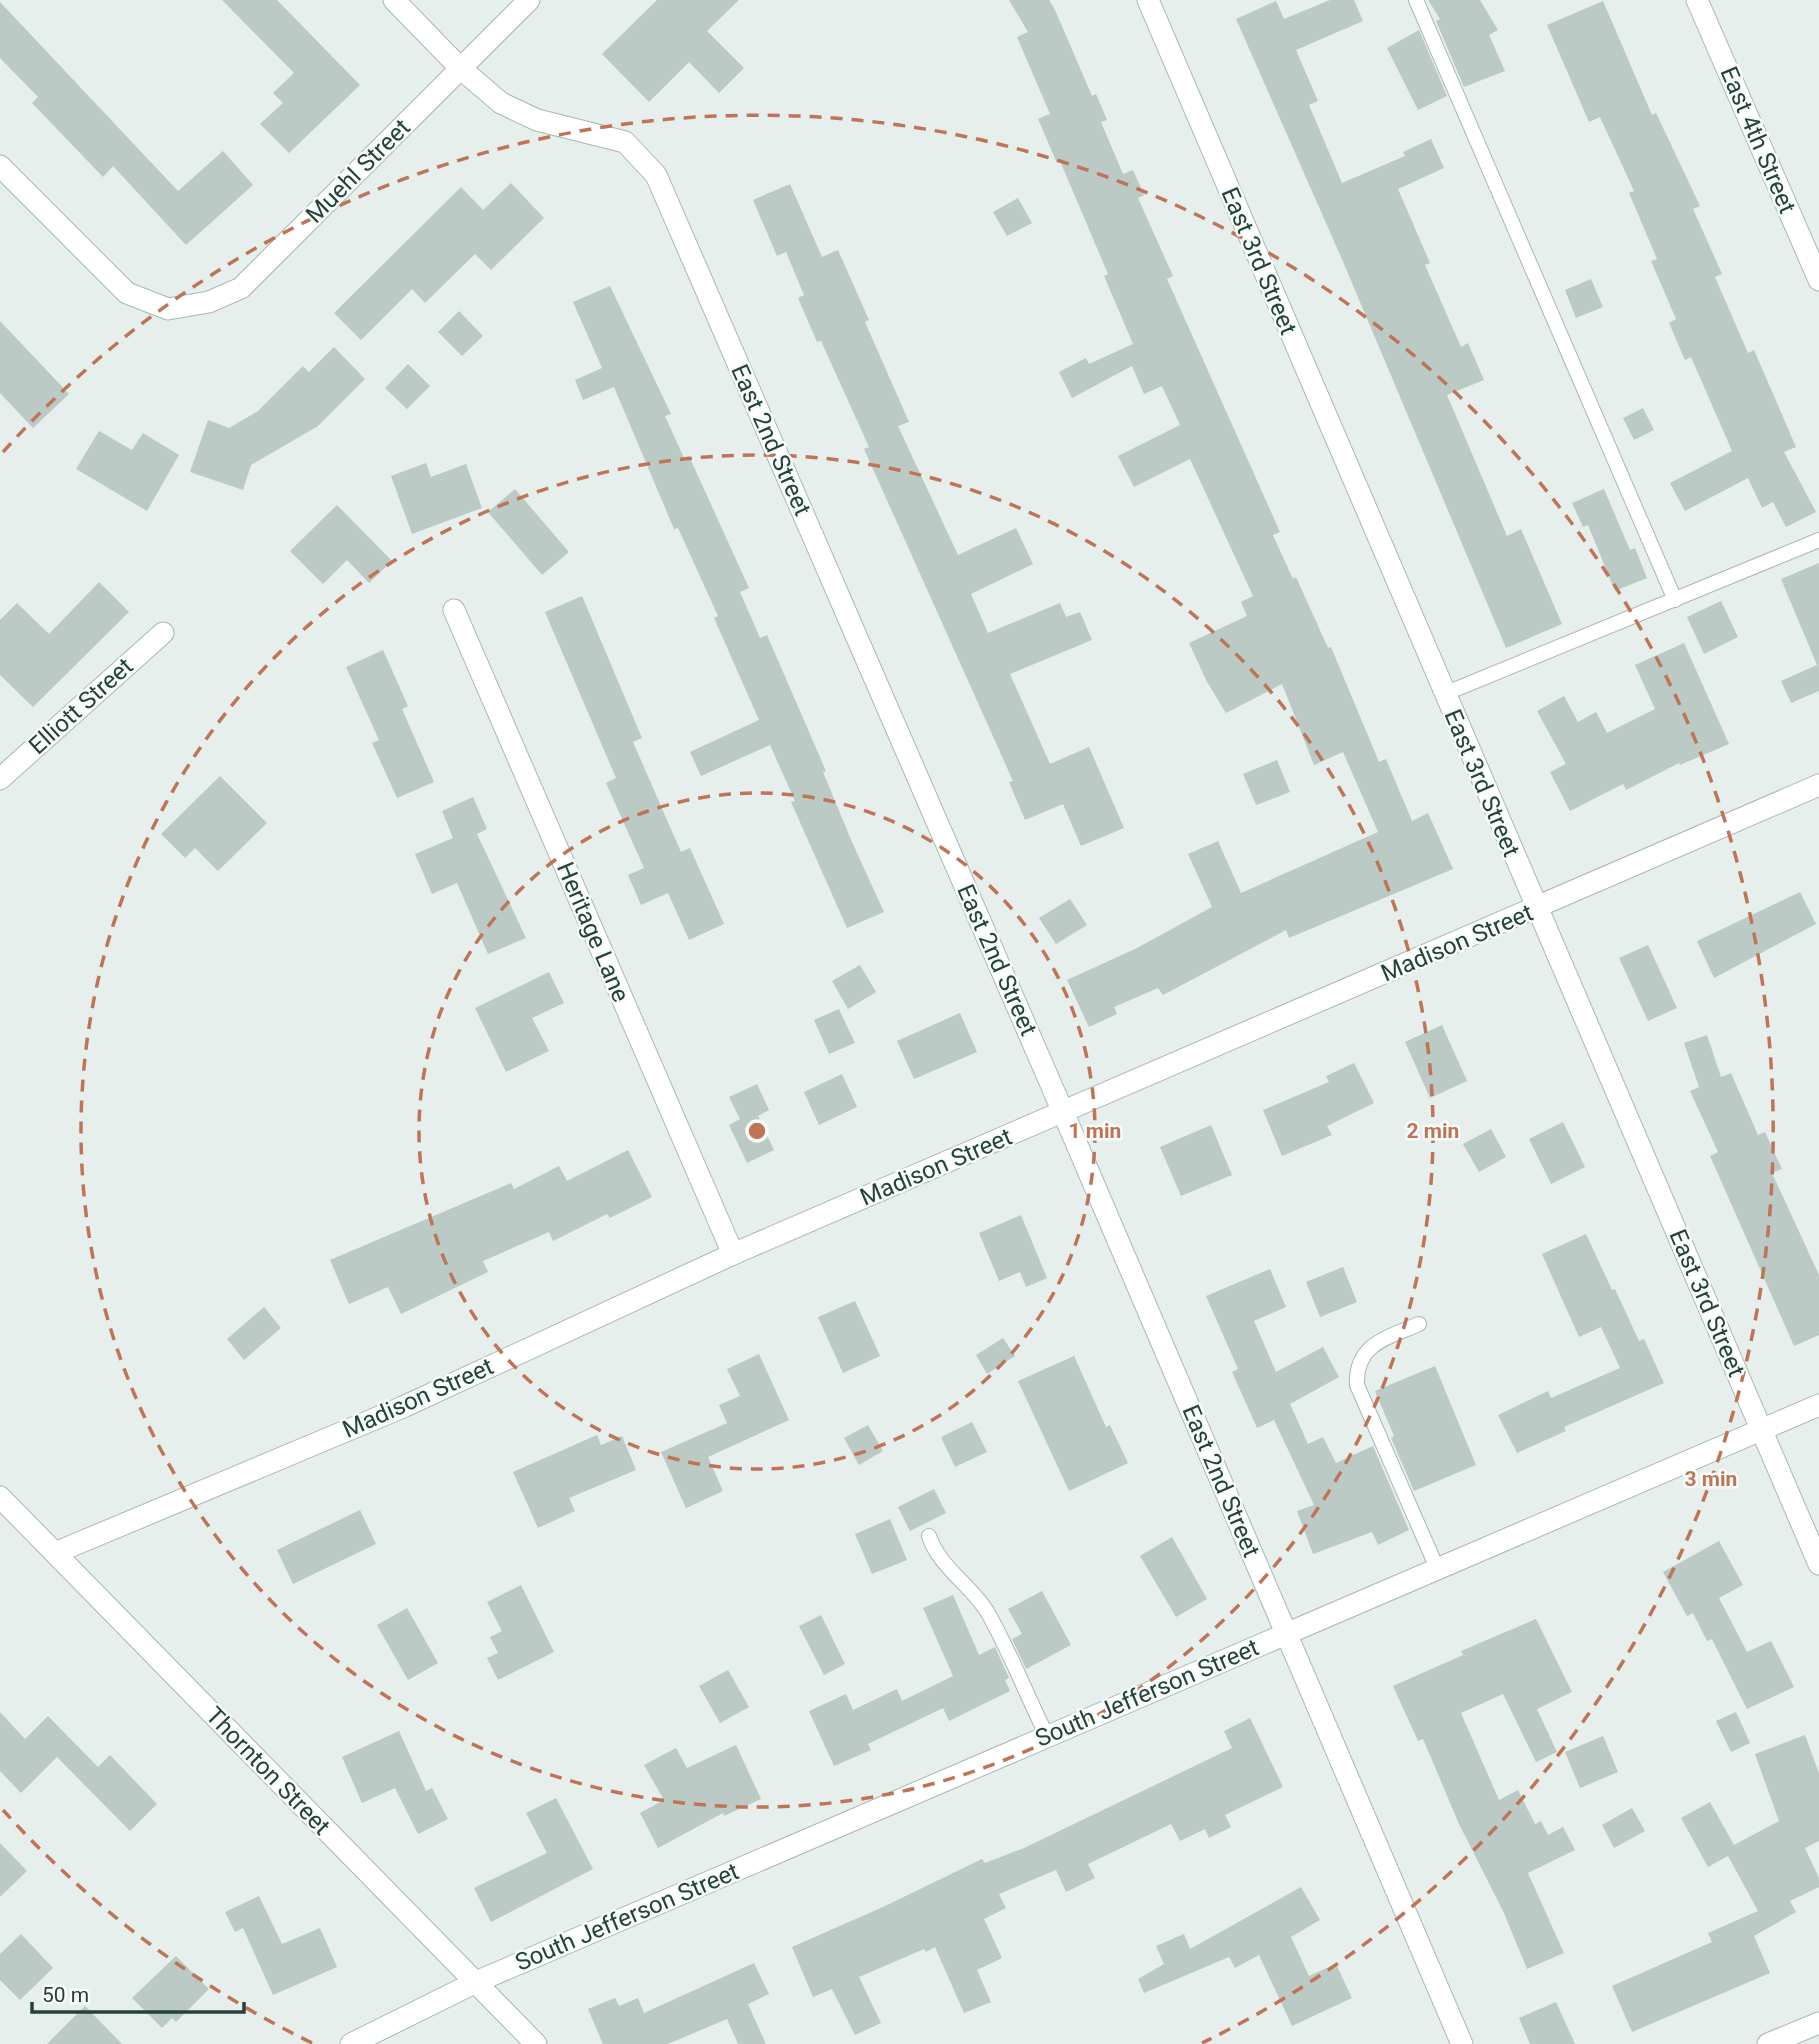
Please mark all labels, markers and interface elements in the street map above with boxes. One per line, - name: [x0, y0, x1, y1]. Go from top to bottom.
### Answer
- street label: East 4th Street: [1714, 62, 1802, 218]
- street label: Muehl Street: [300, 113, 416, 229]
- street label: East 3rd Street: [1215, 183, 1303, 339]
- street label: East 2nd Street: [725, 360, 817, 520]
- street label: Elliott Street: [23, 652, 139, 760]
- street label: East 3rd Street: [1438, 705, 1526, 861]
- street label: Heritage Lane: [551, 858, 635, 1006]
- street label: East 2nd Street: [951, 880, 1043, 1040]
- street label: Madison Street: [1377, 898, 1537, 988]
- centre of rings: [745, 1119, 769, 1143]
- text: 1 min: [1069, 1119, 1121, 1143]
- text: 2 min: [1407, 1119, 1459, 1143]
- street label: Madison Street: [856, 1122, 1016, 1212]
- street label: East 3rd Street: [1663, 1225, 1751, 1381]
- street label: Madison Street: [338, 1352, 498, 1444]
- street label: East 2nd Street: [1176, 1401, 1266, 1561]
- text: 3 min: [1685, 1467, 1737, 1491]
- street label: South Jefferson Street: [1031, 1633, 1263, 1753]
- street label: Thornton Street: [200, 1701, 336, 1841]
- street label: South Jefferson Street: [511, 1857, 743, 1977]
- scale bar: [32, 1970, 243, 2014]
- text: 50 m: [42, 1983, 89, 2007]

